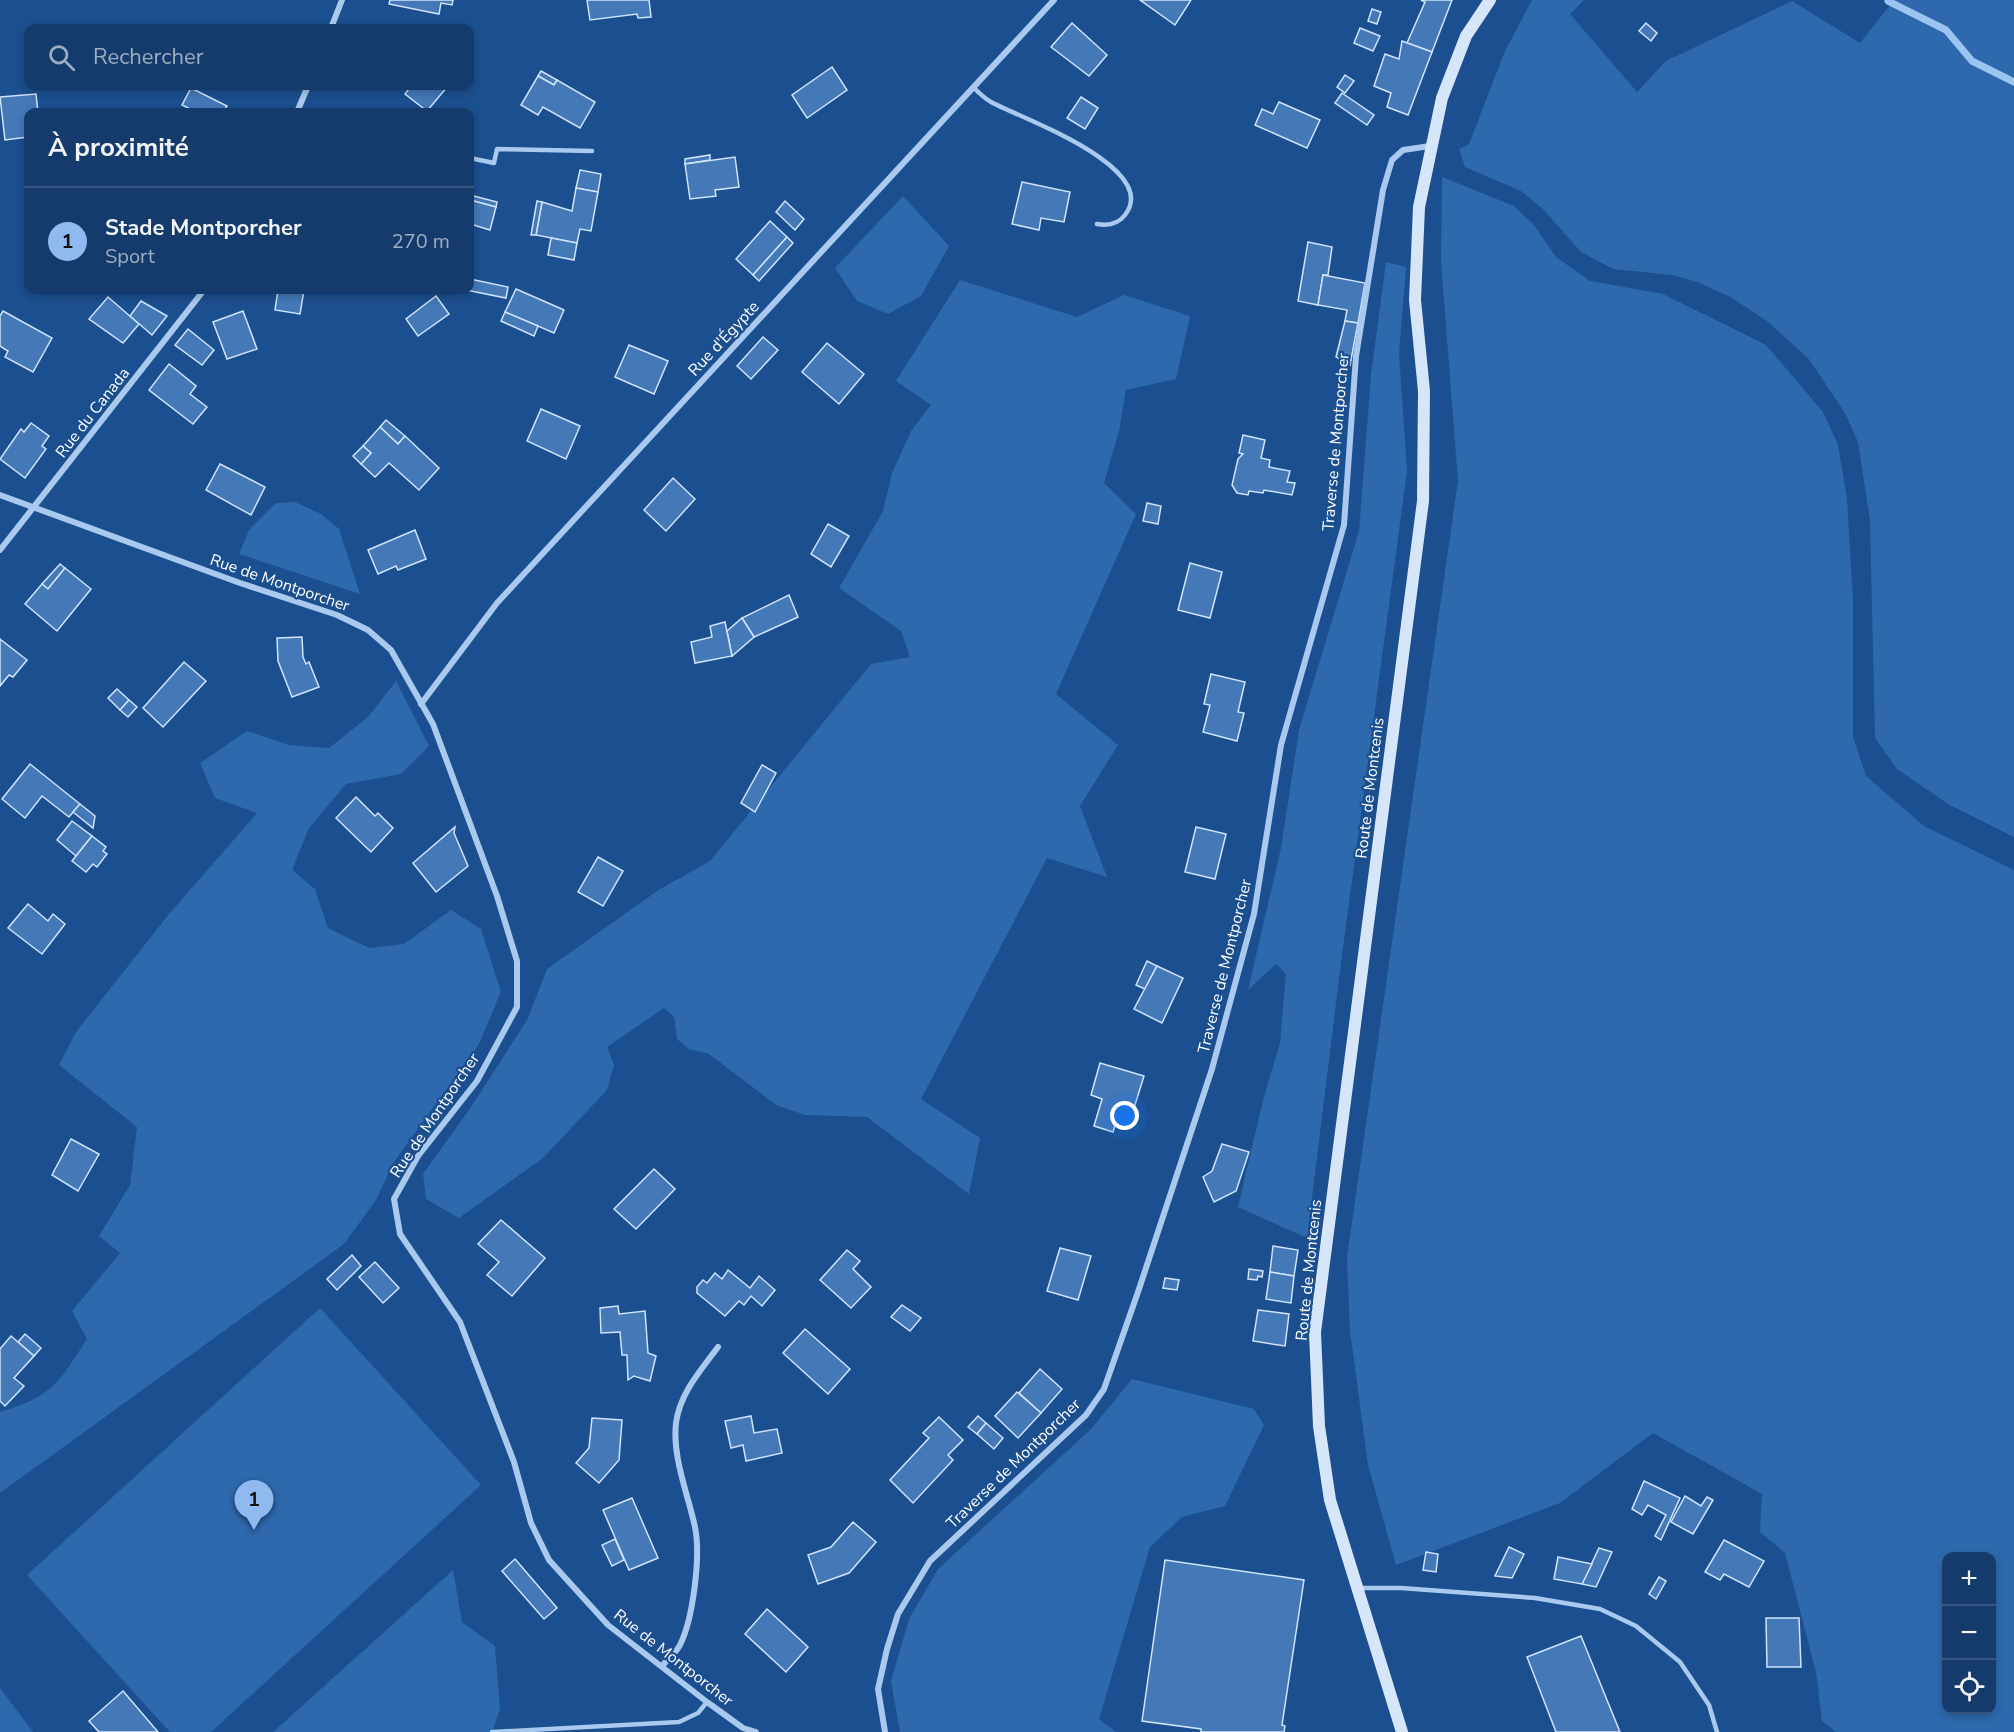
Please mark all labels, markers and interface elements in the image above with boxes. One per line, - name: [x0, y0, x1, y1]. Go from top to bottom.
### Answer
- search box: [24, 24, 474, 90]
- icon: search: [45, 41, 78, 74]
- text: Rechercher: [93, 42, 204, 72]
- text: À proximité: [48, 130, 189, 165]
- text: Stade Montporcher: [105, 213, 302, 243]
- text: 1: [62, 228, 74, 255]
- text: 270 m: [392, 228, 450, 255]
- text: Sport: [105, 243, 155, 270]
- street label: Rue d'Égypte: [683, 296, 764, 381]
- street label: Traverse de Montporcher: [1317, 352, 1355, 532]
- street label: Rue du Canada: [51, 363, 135, 462]
- street label: Rue de Montporcher: [207, 549, 353, 617]
- street label: Route de Montcenis: [1350, 716, 1390, 860]
- street label: Traverse de Montporcher: [1193, 877, 1257, 1056]
- street label: Rue de Montporcher: [385, 1049, 485, 1182]
- your location: [1110, 1101, 1139, 1130]
- street label: Route de Montcenis: [1291, 1198, 1327, 1342]
- street label: Traverse de Montporcher: [942, 1393, 1086, 1534]
- pin: 1: [234, 1480, 274, 1530]
- map controls: [1942, 1552, 1996, 1714]
- button: +: [1942, 1552, 1996, 1606]
- street label: Rue de Montporcher: [609, 1604, 738, 1712]
- button: −: [1942, 1606, 1996, 1660]
- button: locate: [1942, 1660, 1996, 1714]

